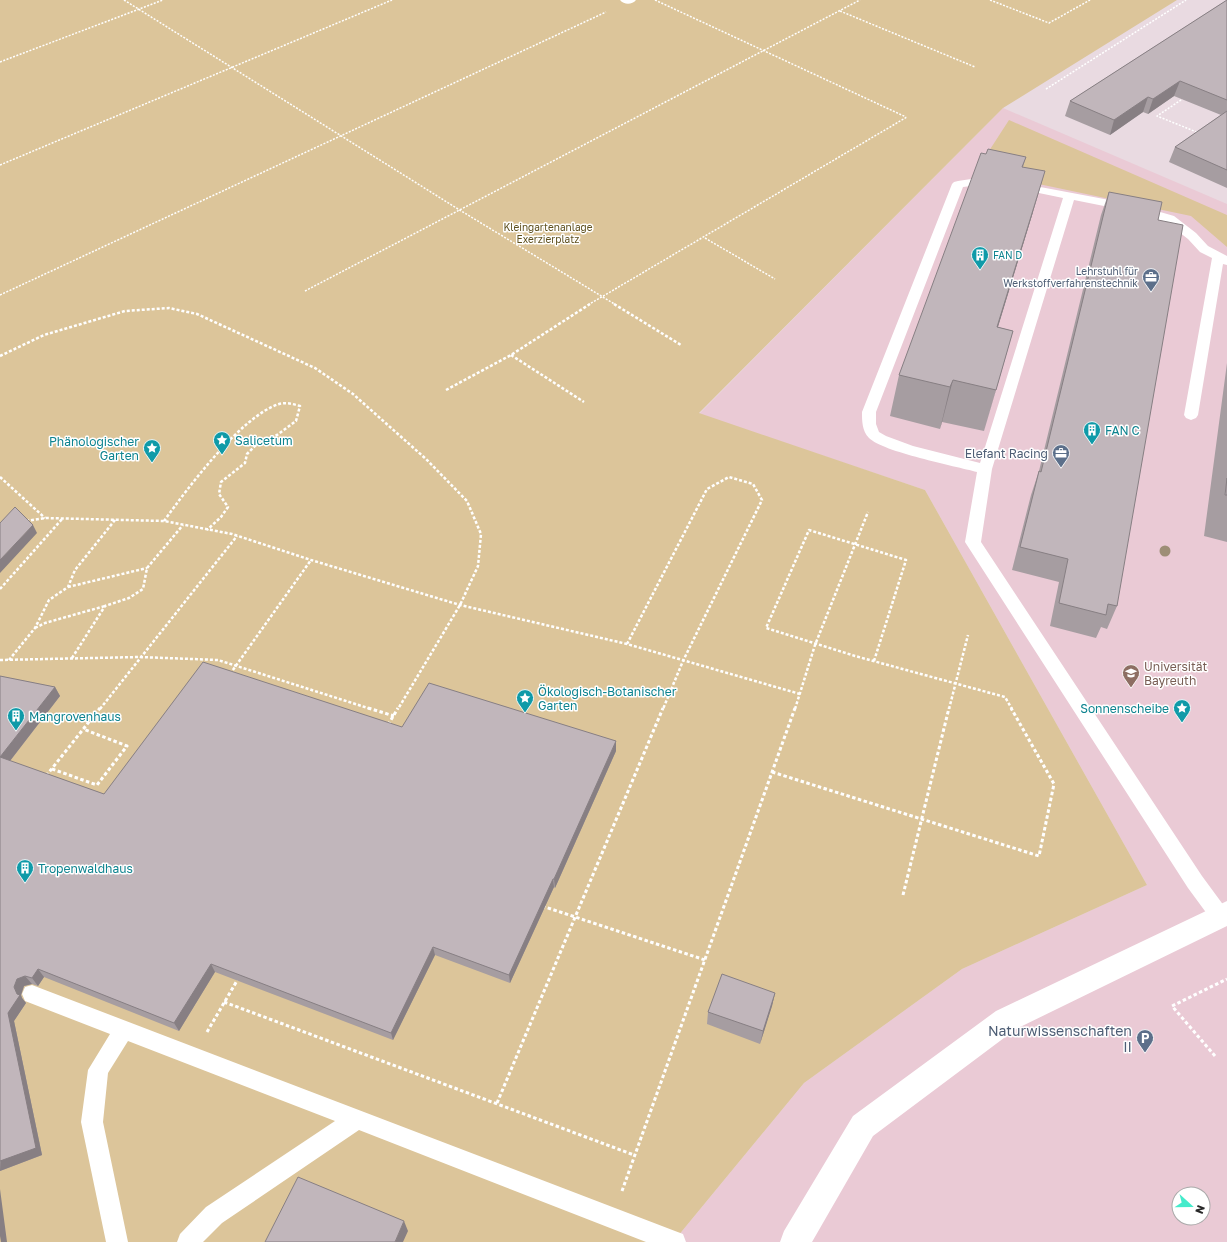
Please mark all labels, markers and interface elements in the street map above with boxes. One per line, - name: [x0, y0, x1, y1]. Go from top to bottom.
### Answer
- park label: Kleingartenanlage Exerzierplatz: [504, 221, 593, 245]
- building icon: FAN D: [970, 245, 990, 270]
- place label: FAN D: [993, 249, 1022, 261]
- place label: Lehrstuhl für Werkstoffverfahrenstechnik: [1003, 265, 1138, 289]
- office icon: Lehrstuhl für Werkstoffverfahrenstechnik: [1141, 267, 1161, 292]
- building icon: FAN C: [1082, 420, 1102, 445]
- place label: FAN C: [1105, 423, 1140, 438]
- place icon: Salicetum: [212, 430, 232, 455]
- place label: Salicetum: [235, 433, 293, 448]
- place label: Phänologischer Garten: [49, 434, 139, 463]
- place icon: Phänologischer Garten: [142, 438, 162, 463]
- office icon: Elefant Racing: [1051, 443, 1071, 468]
- place label: Elefant Racing: [965, 446, 1048, 461]
- place label: Universität Bayreuth: [1144, 659, 1208, 688]
- school or university icon: Universität Bayreuth: [1121, 663, 1141, 688]
- place label: Ökologisch-Botanischer Garten: [538, 684, 677, 713]
- place icon: Ökologisch-Botanischer Garten: [515, 688, 535, 713]
- place icon: Sonnenscheibe: [1172, 698, 1192, 723]
- place label: Sonnenscheibe: [1080, 701, 1169, 716]
- building icon: Mangrovenhaus: [6, 706, 26, 731]
- place label: Mangrovenhaus: [29, 709, 121, 724]
- building icon: Tropenwaldhaus: [15, 858, 35, 883]
- place label: Tropenwaldhaus: [38, 861, 133, 876]
- place label: Naturwissenschaften II: [988, 1022, 1132, 1055]
- parking icon: Naturwissenschaften II: [1135, 1028, 1155, 1053]
- north arrow: [1171, 1186, 1211, 1226]
- text: N: [1193, 1204, 1208, 1216]

